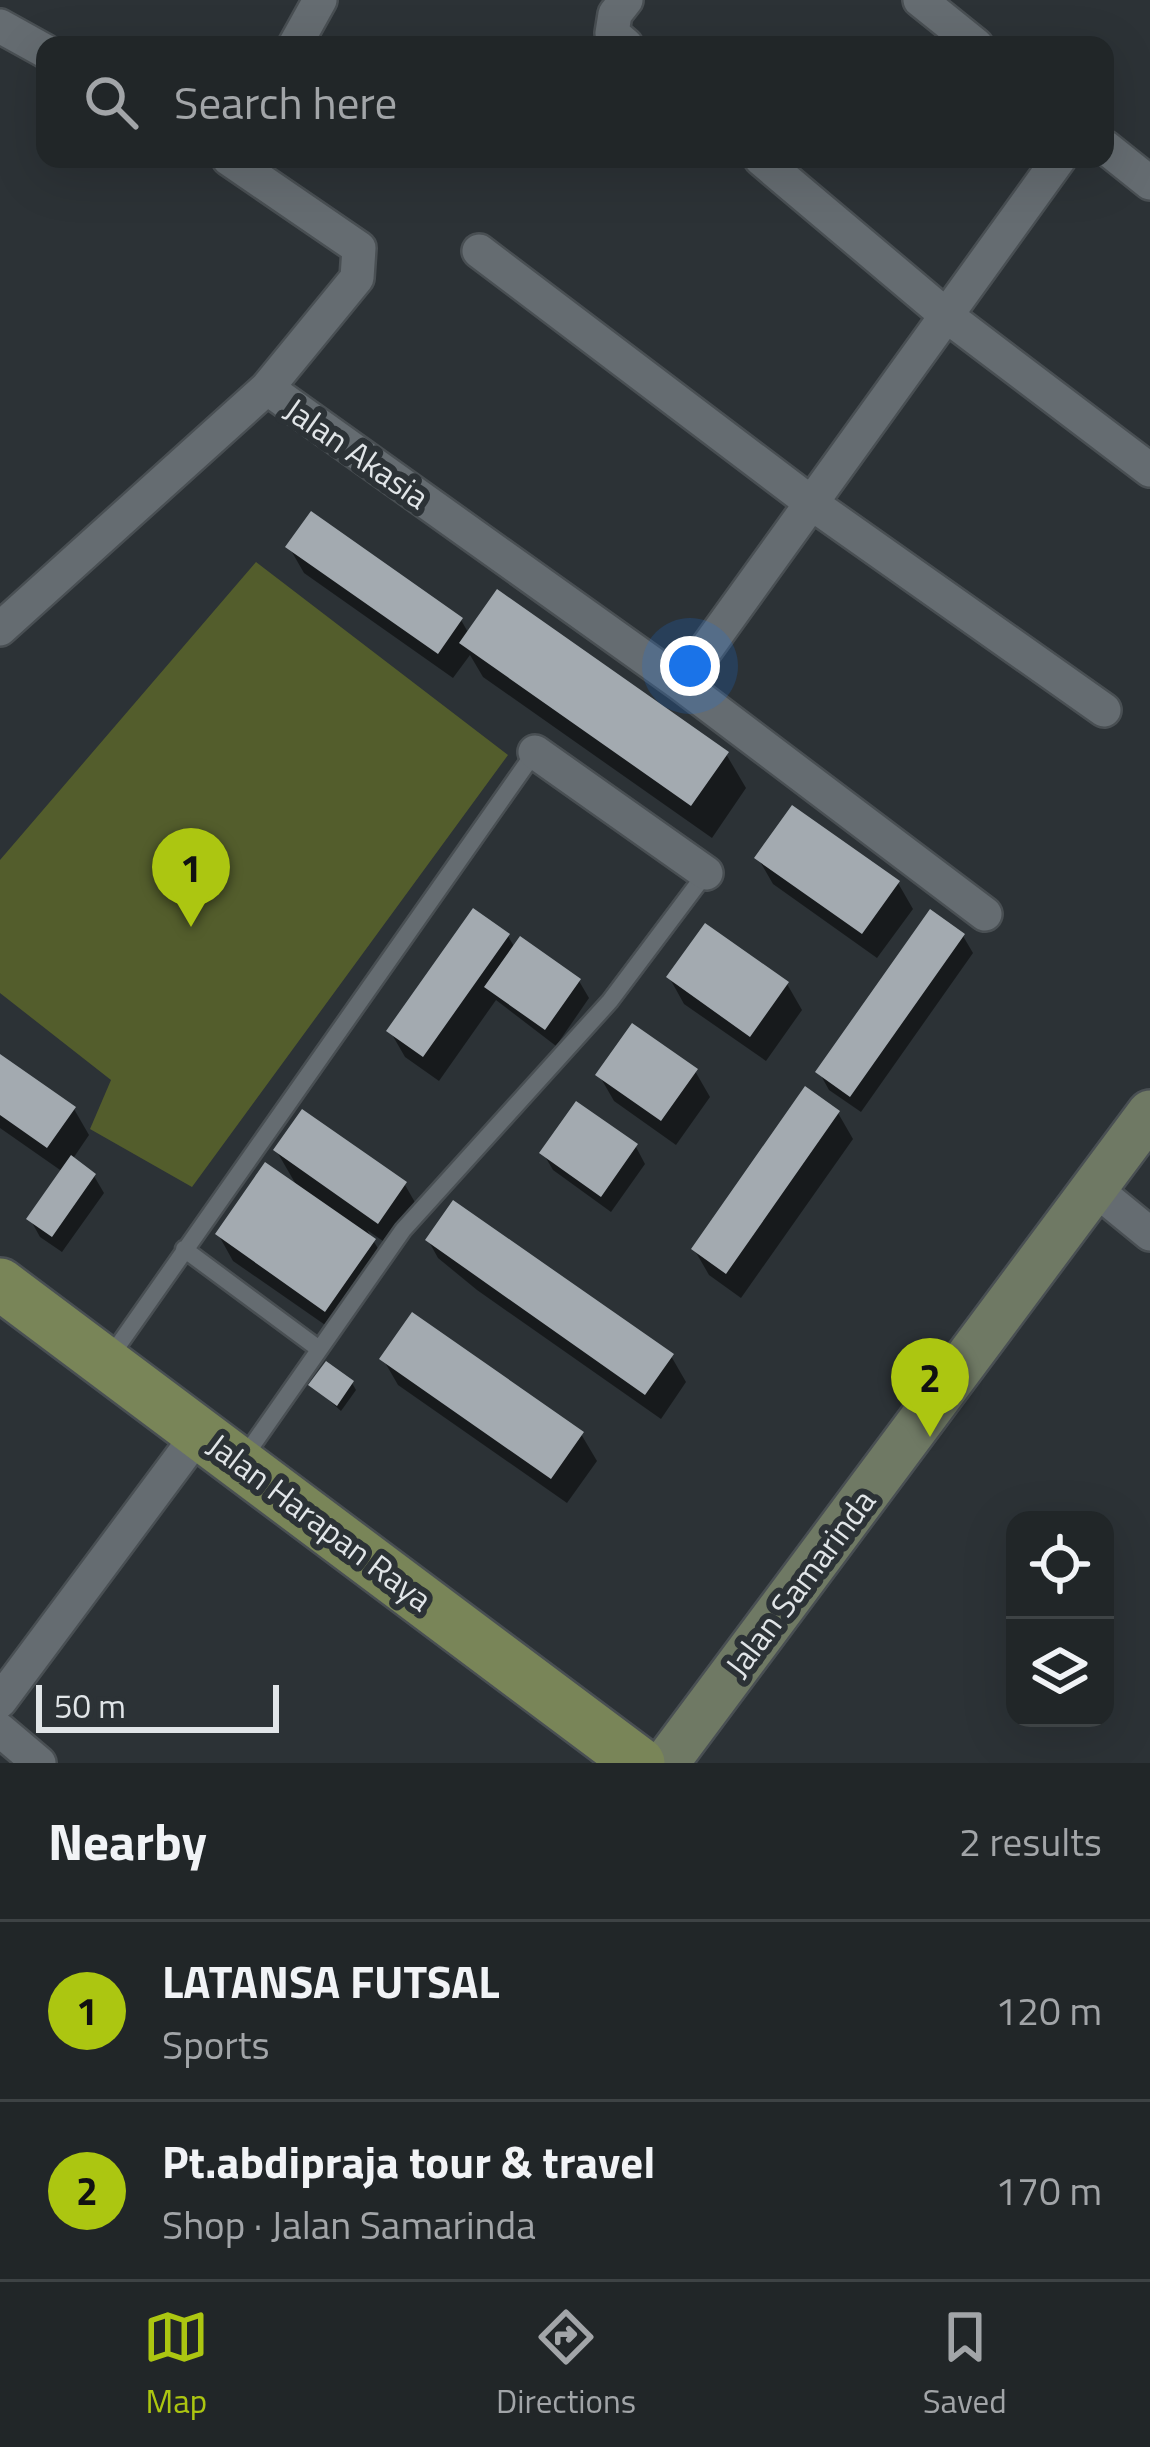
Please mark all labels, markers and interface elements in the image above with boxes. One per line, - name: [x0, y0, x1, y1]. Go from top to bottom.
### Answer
- search box: [36, 36, 1114, 168]
- text: Search here: [174, 68, 397, 136]
- icon: search: [78, 69, 144, 135]
- street label: Jalan Akasia: [275, 385, 439, 521]
- your location: [660, 636, 720, 696]
- pin: 1: [152, 828, 230, 927]
- pin: 2: [891, 1338, 969, 1437]
- street label: Jalan Harapan Raya: [197, 1421, 443, 1623]
- street label: Jalan Samarinda: [713, 1478, 887, 1688]
- map controls: [1006, 1511, 1114, 1727]
- button: locate: [1006, 1511, 1114, 1619]
- button: layers: [1006, 1619, 1114, 1727]
- scale bar: [36, 1679, 279, 1732]
- text: 50 m: [54, 1681, 126, 1731]
- text: Nearby: [48, 1802, 207, 1880]
- text: 2 results: [959, 1812, 1102, 1871]
- text: LATANSA FUTSAL: [162, 1947, 500, 2015]
- text: 1: [76, 1981, 98, 2040]
- text: 120 m: [995, 1981, 1102, 2040]
- text: Sports: [162, 2015, 270, 2074]
- text: Pt.abdipraja tour & travel: [162, 2127, 655, 2195]
- text: 2: [76, 2161, 98, 2220]
- text: 170 m: [995, 2161, 1102, 2220]
- text: Shop · Jalan Samarinda: [162, 2195, 536, 2254]
- tab: Map: [143, 2304, 209, 2426]
- tab: Directions: [496, 2304, 636, 2426]
- tab: Saved: [923, 2304, 1007, 2426]

